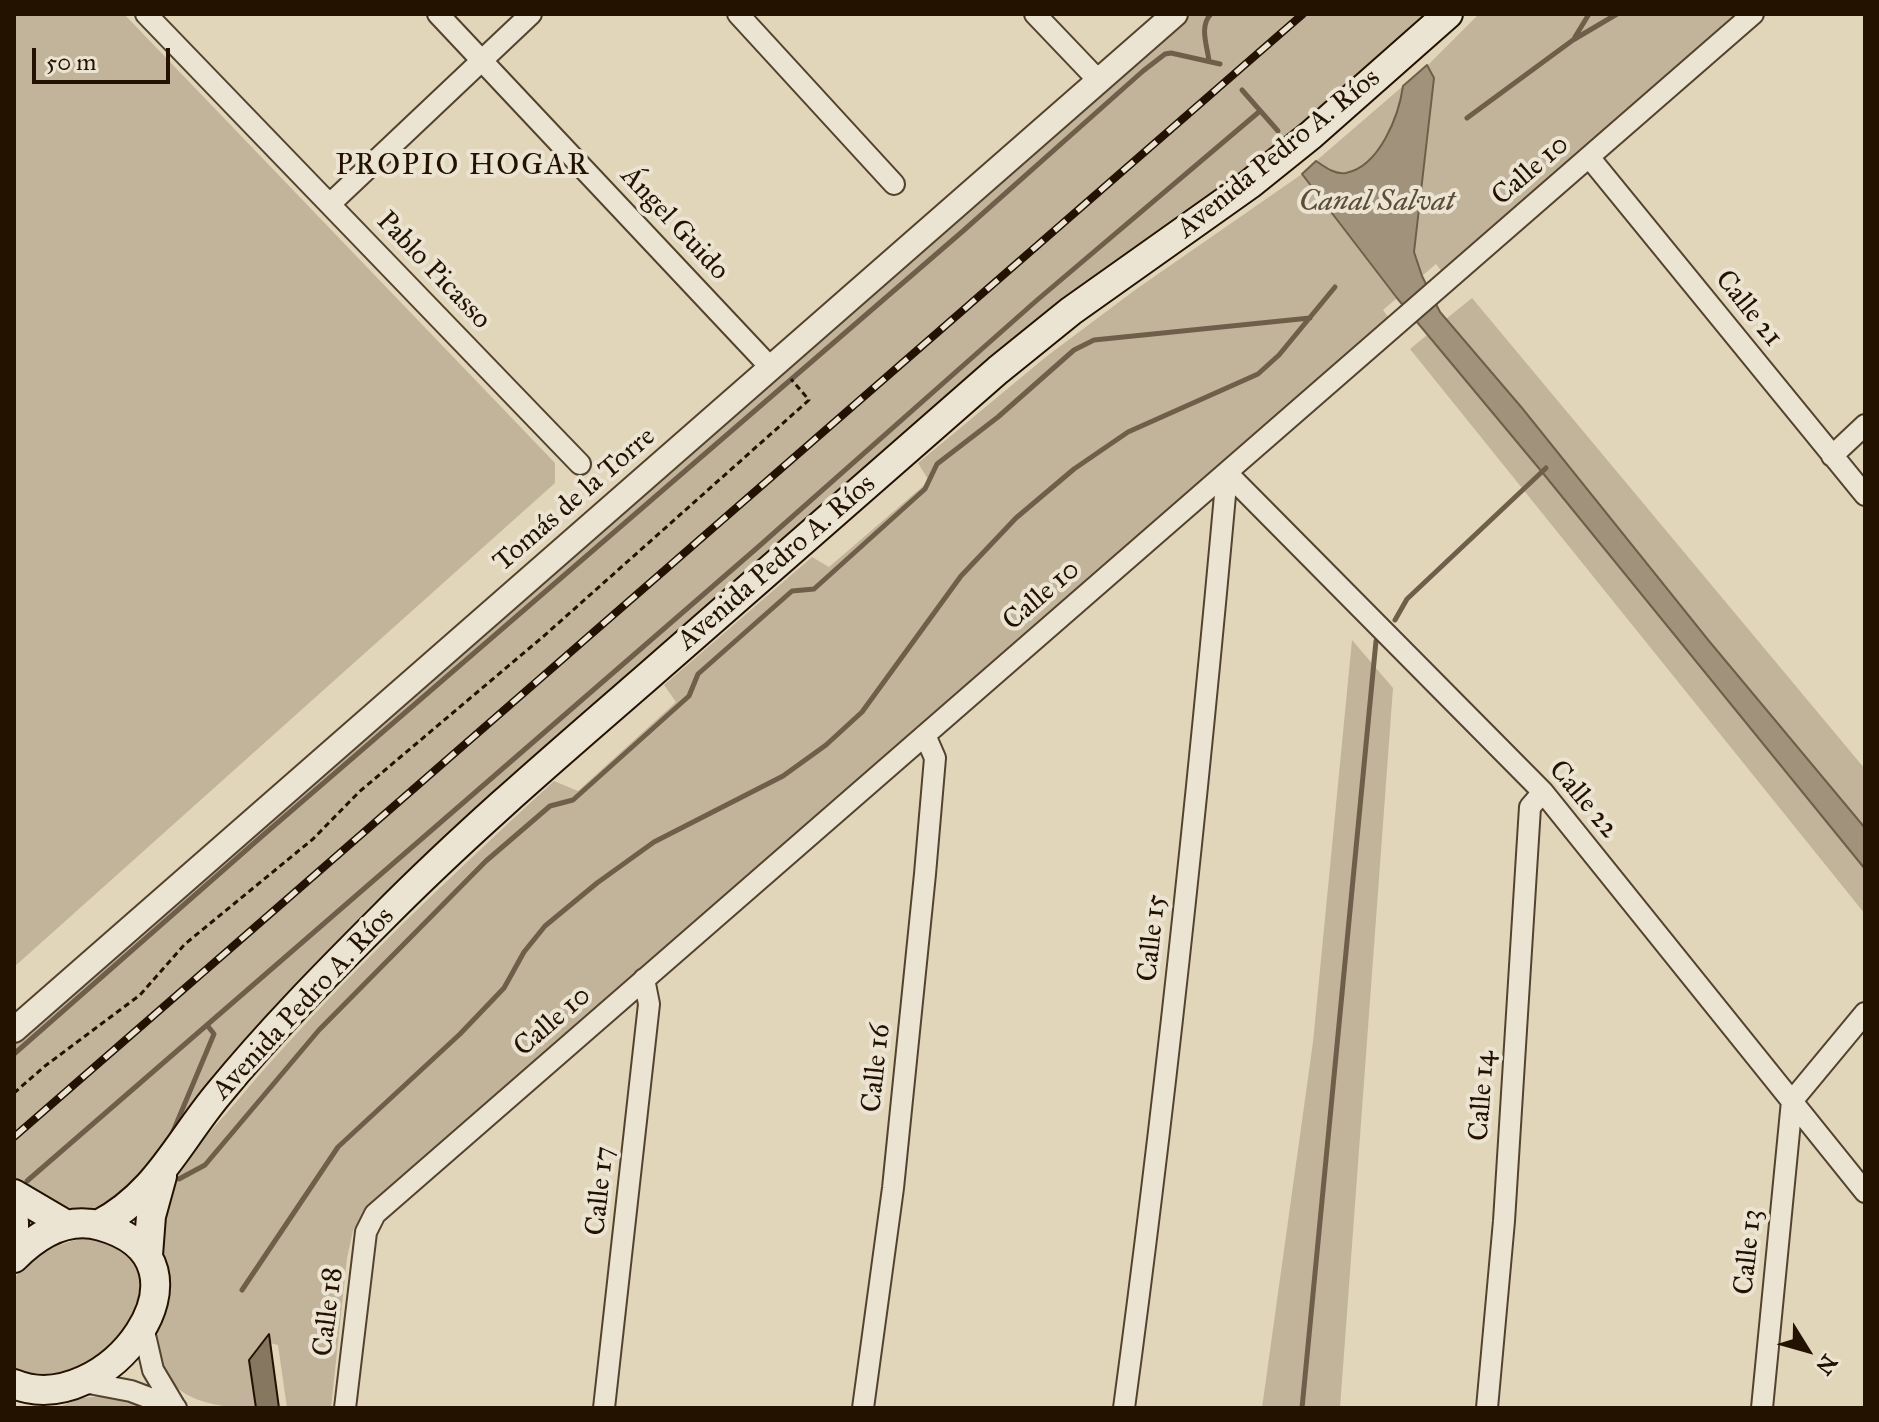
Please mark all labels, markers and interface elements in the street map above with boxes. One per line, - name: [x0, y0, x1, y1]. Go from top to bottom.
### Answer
- scale bar: [36, 32, 174, 82]
- text: 50 m: [46, 47, 96, 77]
- street label: Avenida Pedro A. Ríos: [1171, 62, 1387, 246]
- street label: Calle 10: [1486, 129, 1576, 213]
- district label: PROPIO HOGAR: [336, 149, 590, 185]
- street label: Ángel Guido: [613, 160, 735, 288]
- water label: Canal Salvat: [1299, 185, 1455, 221]
- street label: Pablo Picasso: [369, 205, 497, 337]
- street label: Calle 21: [1707, 264, 1789, 354]
- street label: Tomás de la Torre: [487, 421, 663, 579]
- street label: Avenida Pedro A. Ríos: [671, 468, 883, 658]
- street label: Calle 10: [997, 554, 1087, 638]
- street label: Calle 22: [1541, 754, 1625, 846]
- street label: Calle 15: [1132, 893, 1174, 983]
- street label: Avenida Pedro A. Ríos: [206, 901, 402, 1107]
- street label: Calle 10: [508, 980, 598, 1064]
- street label: Calle 16: [856, 1022, 898, 1114]
- street label: Calle 14: [1463, 1050, 1503, 1142]
- street label: Calle 17: [580, 1145, 622, 1237]
- street label: Calle 13: [1728, 1208, 1770, 1296]
- street label: Calle 18: [307, 1265, 351, 1359]
- north arrow: [1767, 1310, 1847, 1390]
- text: N: [1810, 1349, 1843, 1380]

